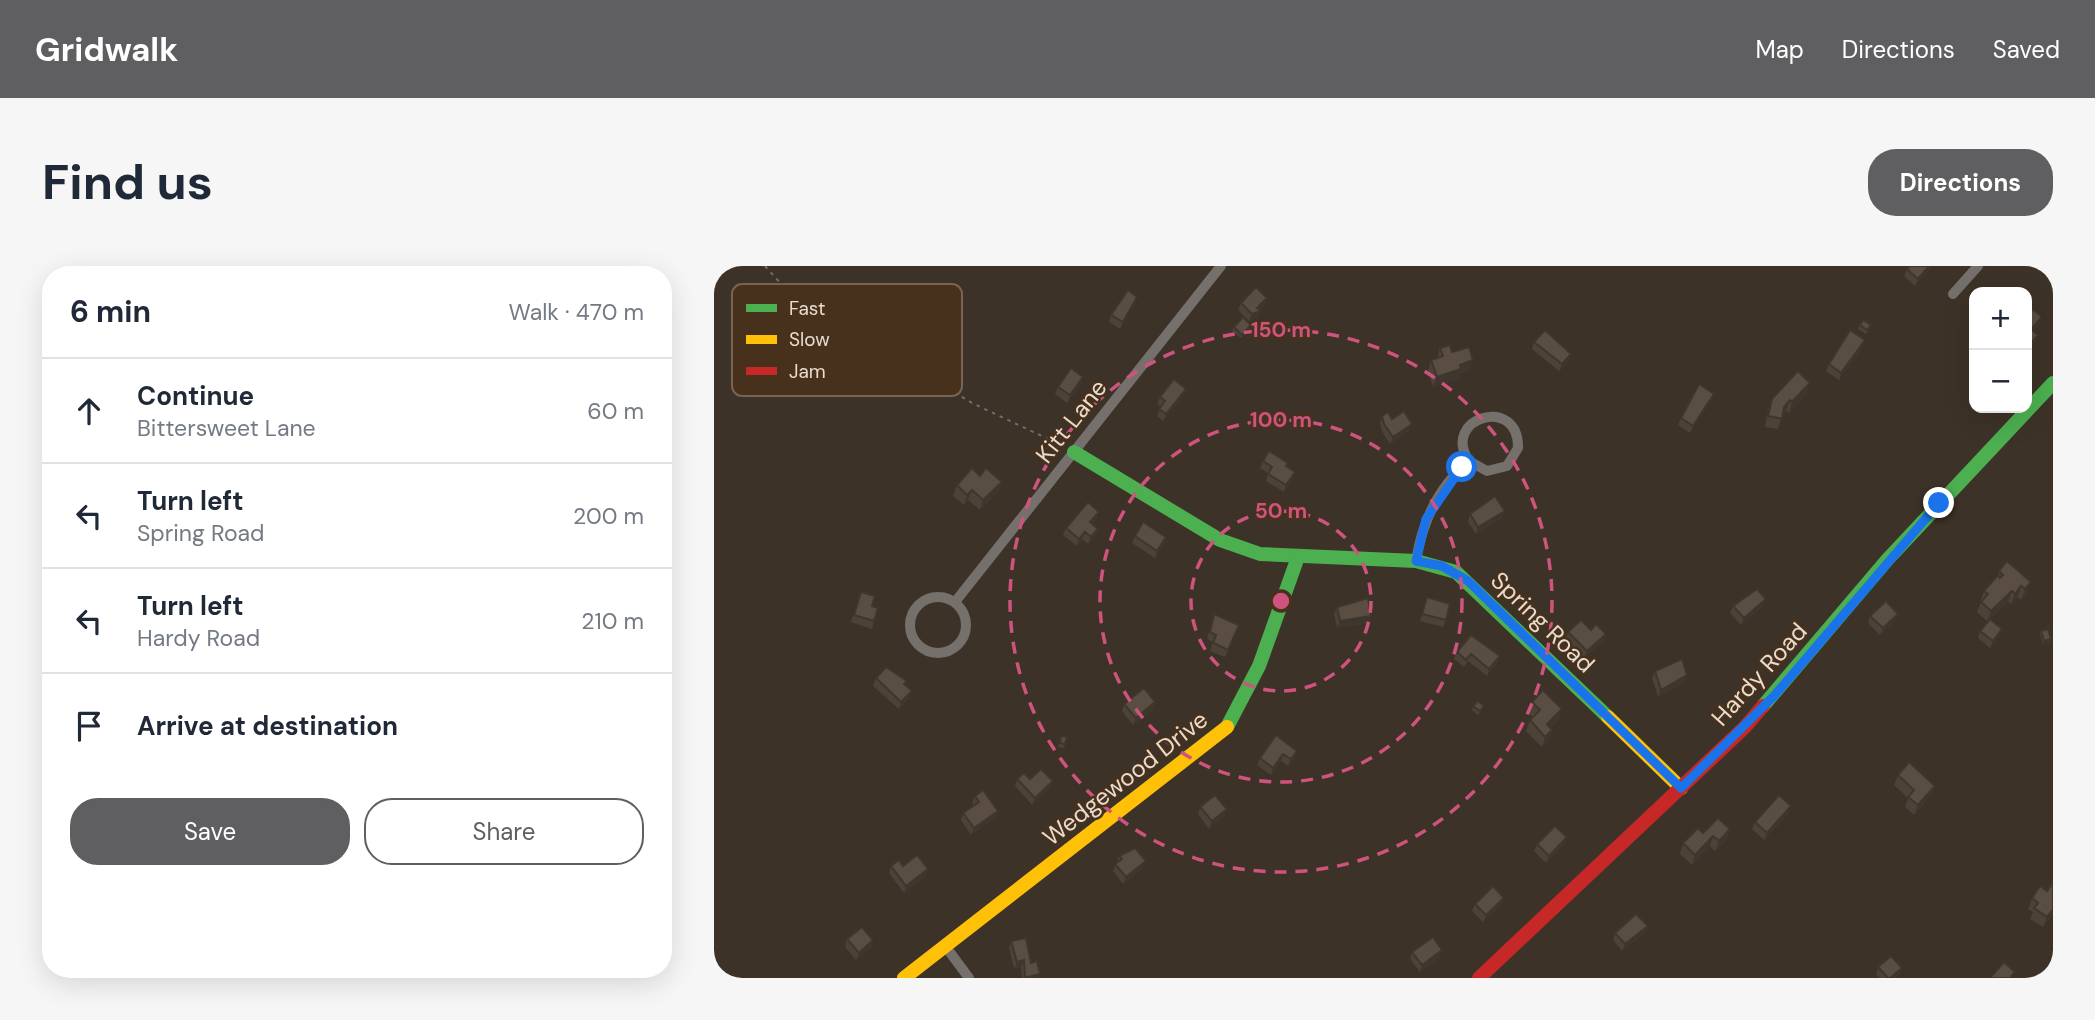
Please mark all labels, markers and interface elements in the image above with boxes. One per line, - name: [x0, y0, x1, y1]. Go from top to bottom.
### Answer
- text: Gridwalk: [35, 28, 178, 71]
- text: Map: [1756, 34, 1804, 65]
- text: Directions: [1842, 34, 1955, 65]
- text: Saved: [1993, 34, 2060, 65]
- button: Directions: [1868, 149, 2053, 216]
- text: Find us: [42, 150, 213, 214]
- legend: [732, 284, 962, 396]
- map controls: [1969, 287, 2032, 413]
- button: +: [1969, 287, 2032, 350]
- text: 6 min: [70, 292, 151, 331]
- text: Fast: [789, 296, 825, 321]
- text: Walk · 470 m: [509, 297, 644, 327]
- text: 150 m: [1251, 316, 1311, 344]
- text: Slow: [789, 327, 830, 352]
- button: −: [1969, 350, 2032, 413]
- text: Jam: [789, 359, 826, 384]
- street label: Kitt Lane: [1029, 373, 1113, 469]
- text: Continue: [137, 379, 254, 413]
- icon: ahead: [70, 392, 108, 430]
- text: 60 m: [587, 396, 644, 426]
- text: 100 m: [1250, 406, 1312, 434]
- text: Bittersweet Lane: [137, 413, 316, 443]
- route start: [1446, 451, 1477, 482]
- text: Turn left: [137, 484, 244, 518]
- route end: [1923, 487, 1954, 518]
- icon: left: [70, 497, 108, 535]
- text: 50 m: [1255, 497, 1307, 525]
- text: 200 m: [573, 501, 644, 531]
- text: Spring Road: [137, 518, 264, 548]
- street label: Spring Road: [1484, 565, 1602, 679]
- text: Turn left: [137, 589, 244, 623]
- centre of rings: [1269, 589, 1293, 613]
- icon: left: [70, 602, 108, 640]
- text: 210 m: [581, 606, 644, 636]
- street label: Hardy Road: [1704, 616, 1814, 732]
- text: Hardy Road: [137, 623, 260, 653]
- street label: Wedgewood Drive: [1036, 704, 1214, 852]
- icon: arrive: [70, 707, 108, 745]
- text: Arrive at destination: [137, 709, 398, 743]
- button: Save: [70, 798, 350, 865]
- button: Share: [364, 798, 644, 865]

